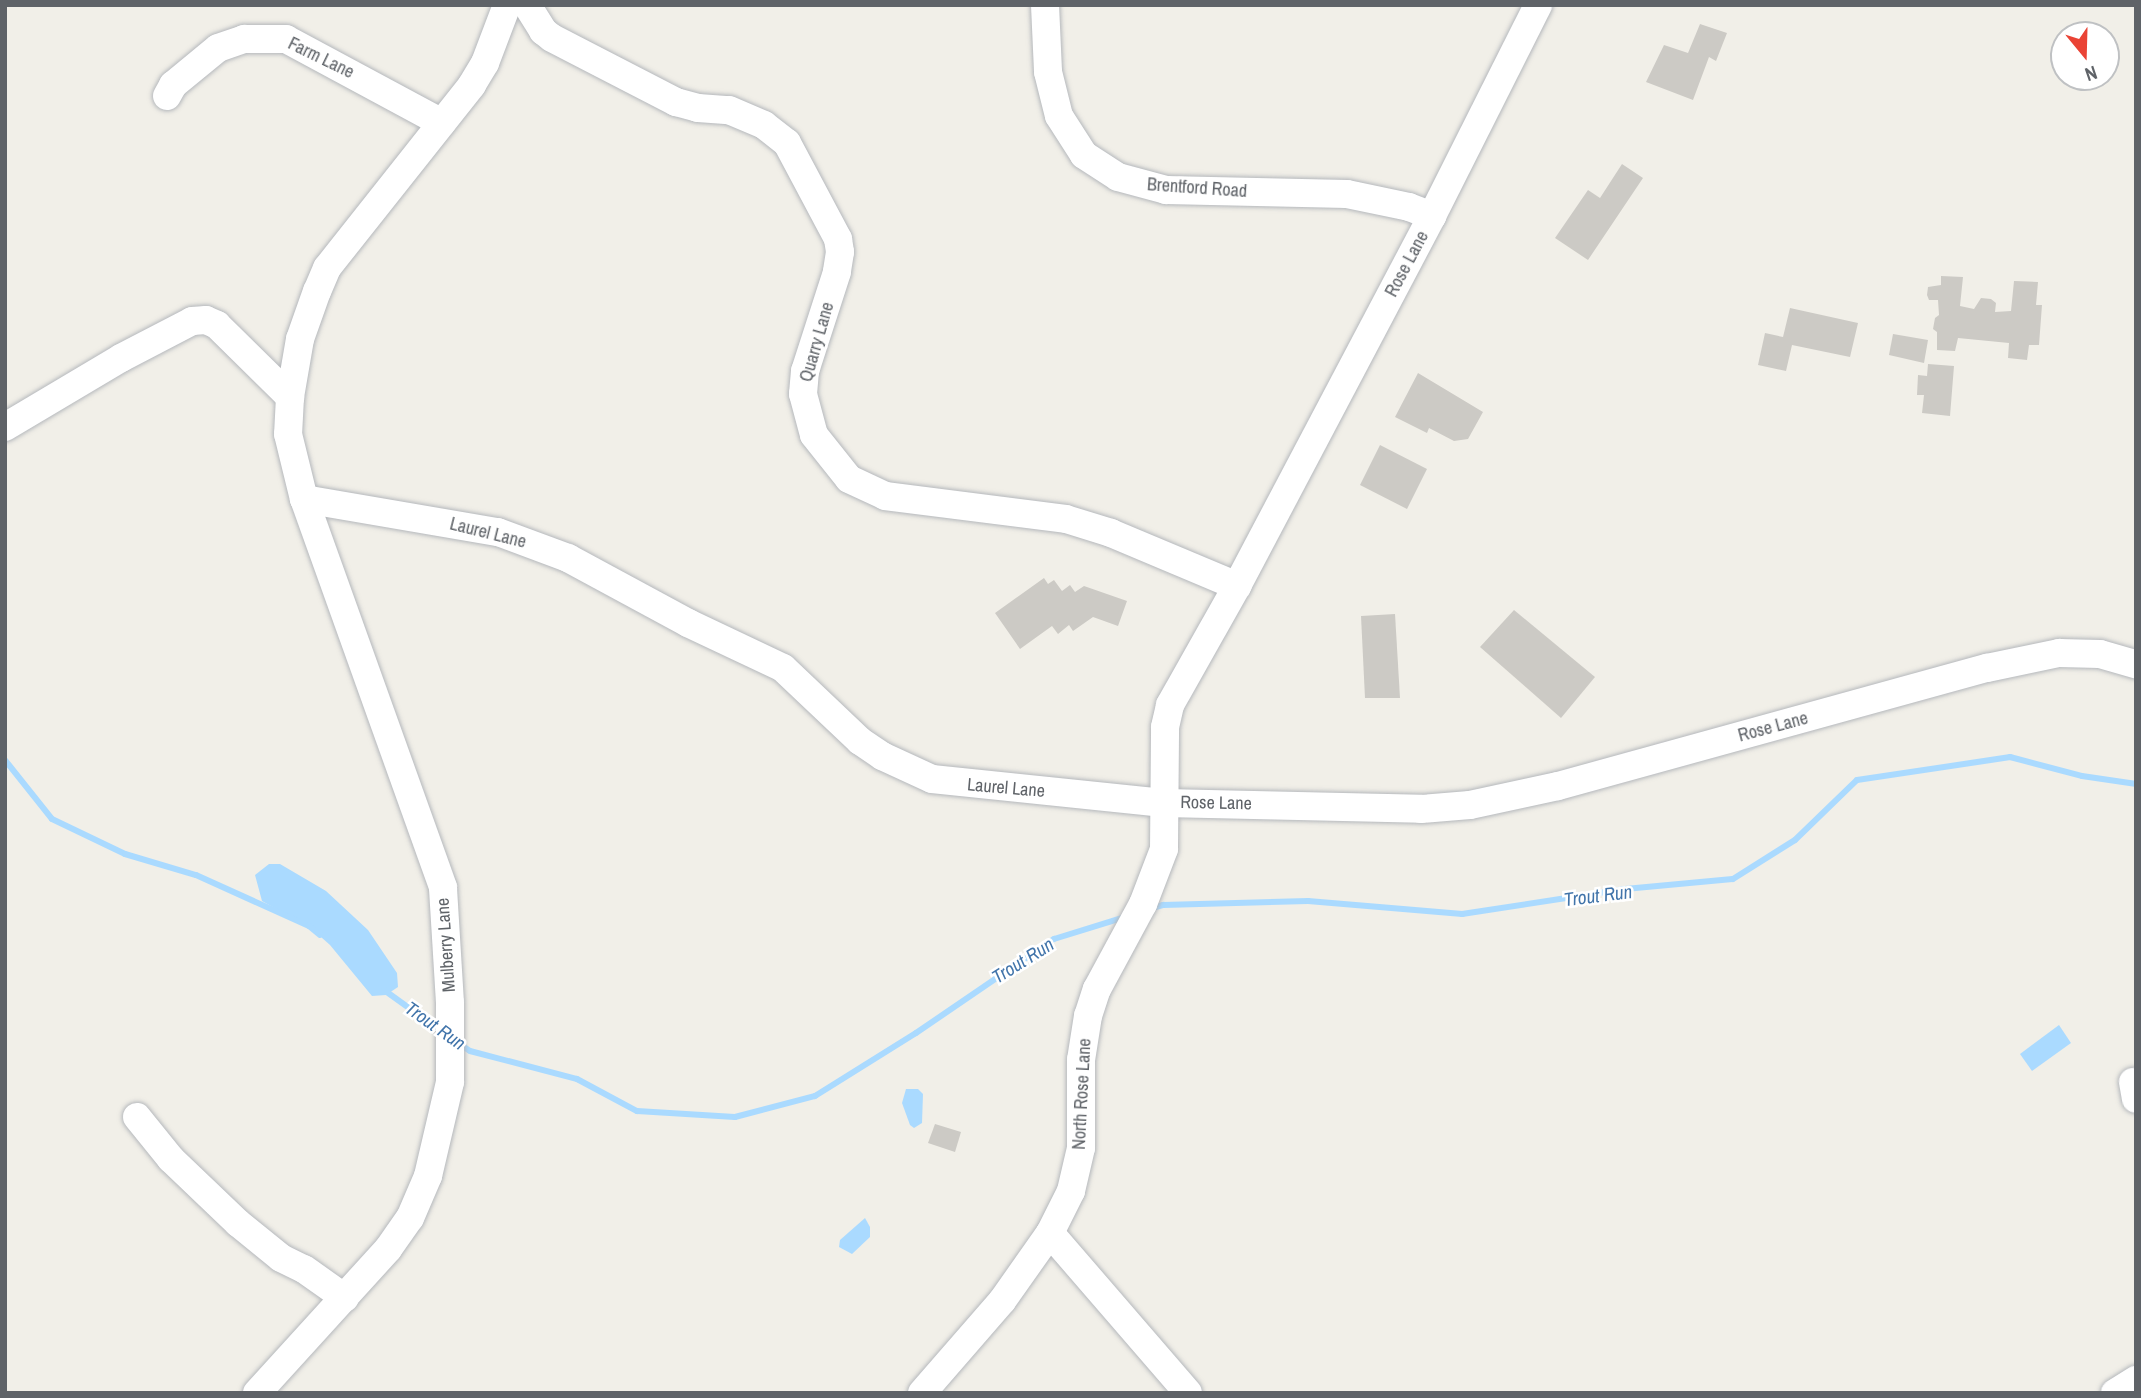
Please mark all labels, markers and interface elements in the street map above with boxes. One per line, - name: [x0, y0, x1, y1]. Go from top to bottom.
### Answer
- north arrow: [2050, 21, 2120, 91]
- street label: Farm Lane: [285, 33, 357, 83]
- text: N: [2082, 60, 2101, 88]
- street label: Brentford Road: [1146, 174, 1248, 202]
- street label: Rose Lane: [1381, 227, 1433, 301]
- street label: Quarry Lane: [795, 300, 839, 384]
- street label: Laurel Lane: [448, 513, 528, 553]
- street label: Rose Lane: [1736, 707, 1810, 747]
- street label: Laurel Lane: [966, 774, 1046, 802]
- street label: Rose Lane: [1180, 792, 1252, 814]
- water label: Trout Run: [1563, 881, 1633, 911]
- street label: Mulberry Lane: [432, 897, 460, 993]
- water label: Trout Run: [988, 933, 1058, 989]
- water label: Trout Run: [400, 997, 470, 1055]
- street label: North Rose Lane: [1068, 1038, 1096, 1150]

